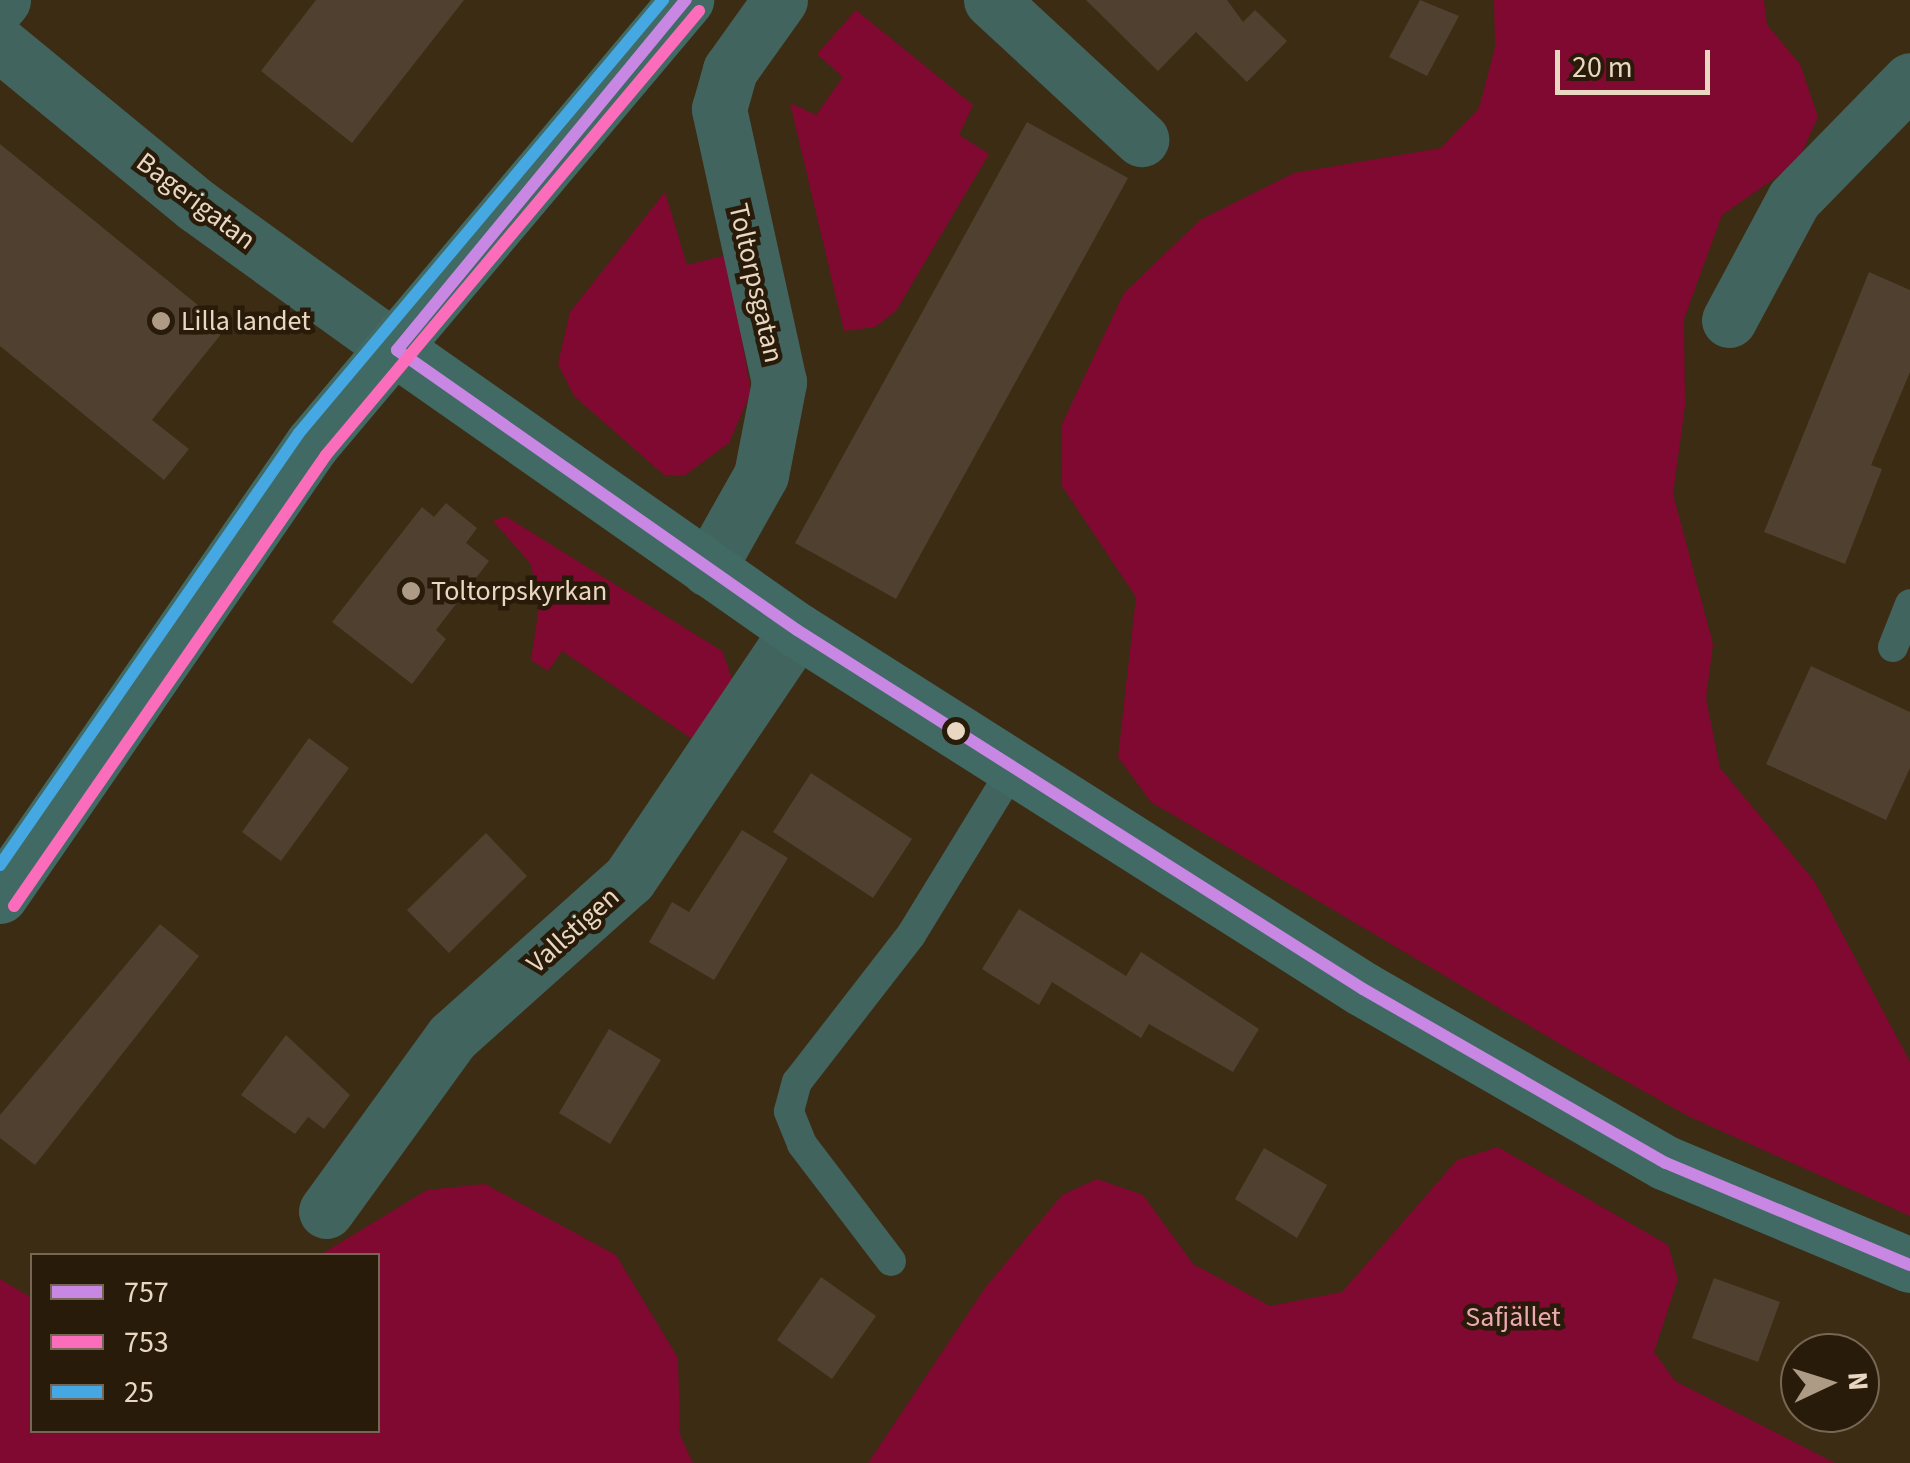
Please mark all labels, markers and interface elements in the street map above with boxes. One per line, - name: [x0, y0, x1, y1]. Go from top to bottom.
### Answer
- scale bar: [1560, 30, 1715, 92]
- text: 20 m: [1572, 46, 1633, 89]
- street label: Bagerigatan: [130, 145, 262, 257]
- street label: Toltorpsgatan: [721, 200, 791, 366]
- place label: Lilla landet: [181, 304, 311, 338]
- marker: Lilla landet: [150, 310, 172, 332]
- place label: Toltorpskyrkan: [431, 574, 607, 608]
- marker: Toltorpskyrkan: [400, 580, 422, 602]
- unlabelled marker: [946, 721, 966, 741]
- street label: Vallstigen: [520, 880, 626, 980]
- legend: [30, 1253, 380, 1433]
- text: 757: [124, 1271, 169, 1314]
- park label: Safjället: [1465, 1300, 1561, 1334]
- text: 753: [124, 1321, 169, 1364]
- north arrow: [1780, 1333, 1880, 1433]
- text: N: [1837, 1370, 1879, 1392]
- text: 25: [124, 1371, 154, 1414]

